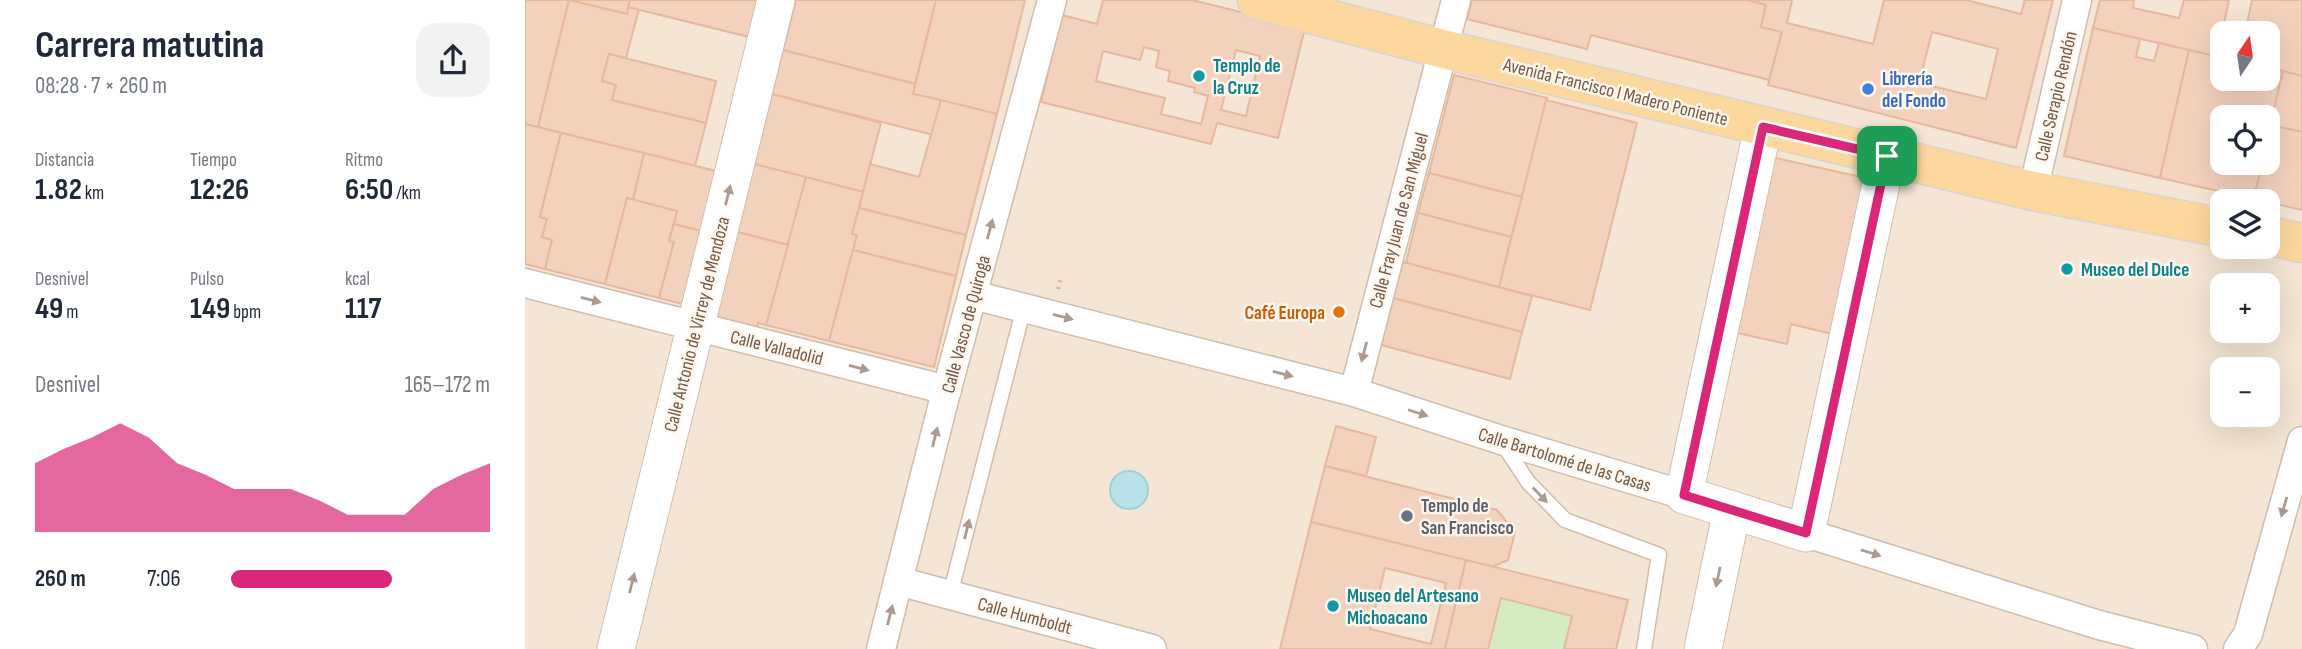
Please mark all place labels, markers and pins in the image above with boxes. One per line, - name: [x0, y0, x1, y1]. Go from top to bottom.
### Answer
- place label: Templo de la Cruz: [1213, 55, 1281, 100]
- marker: Templo de la Cruz: [1191, 68, 1207, 84]
- place label: Librería del Fondo: [1882, 68, 1946, 113]
- marker: Librería del Fondo: [1860, 81, 1876, 97]
- pin: [1857, 126, 1917, 186]
- place label: Museo del Dulce: [2081, 259, 2189, 282]
- marker: Museo del Dulce: [2059, 261, 2075, 277]
- place label: Café Europa: [1244, 302, 1325, 325]
- marker: Café Europa: [1331, 304, 1347, 320]
- place label: Templo de San Francisco: [1421, 495, 1514, 540]
- marker: Templo de San Francisco: [1399, 508, 1415, 524]
- place label: Museo del Artesano Michoacano: [1347, 585, 1479, 630]
- marker: Museo del Artesano Michoacano: [1325, 598, 1341, 614]

